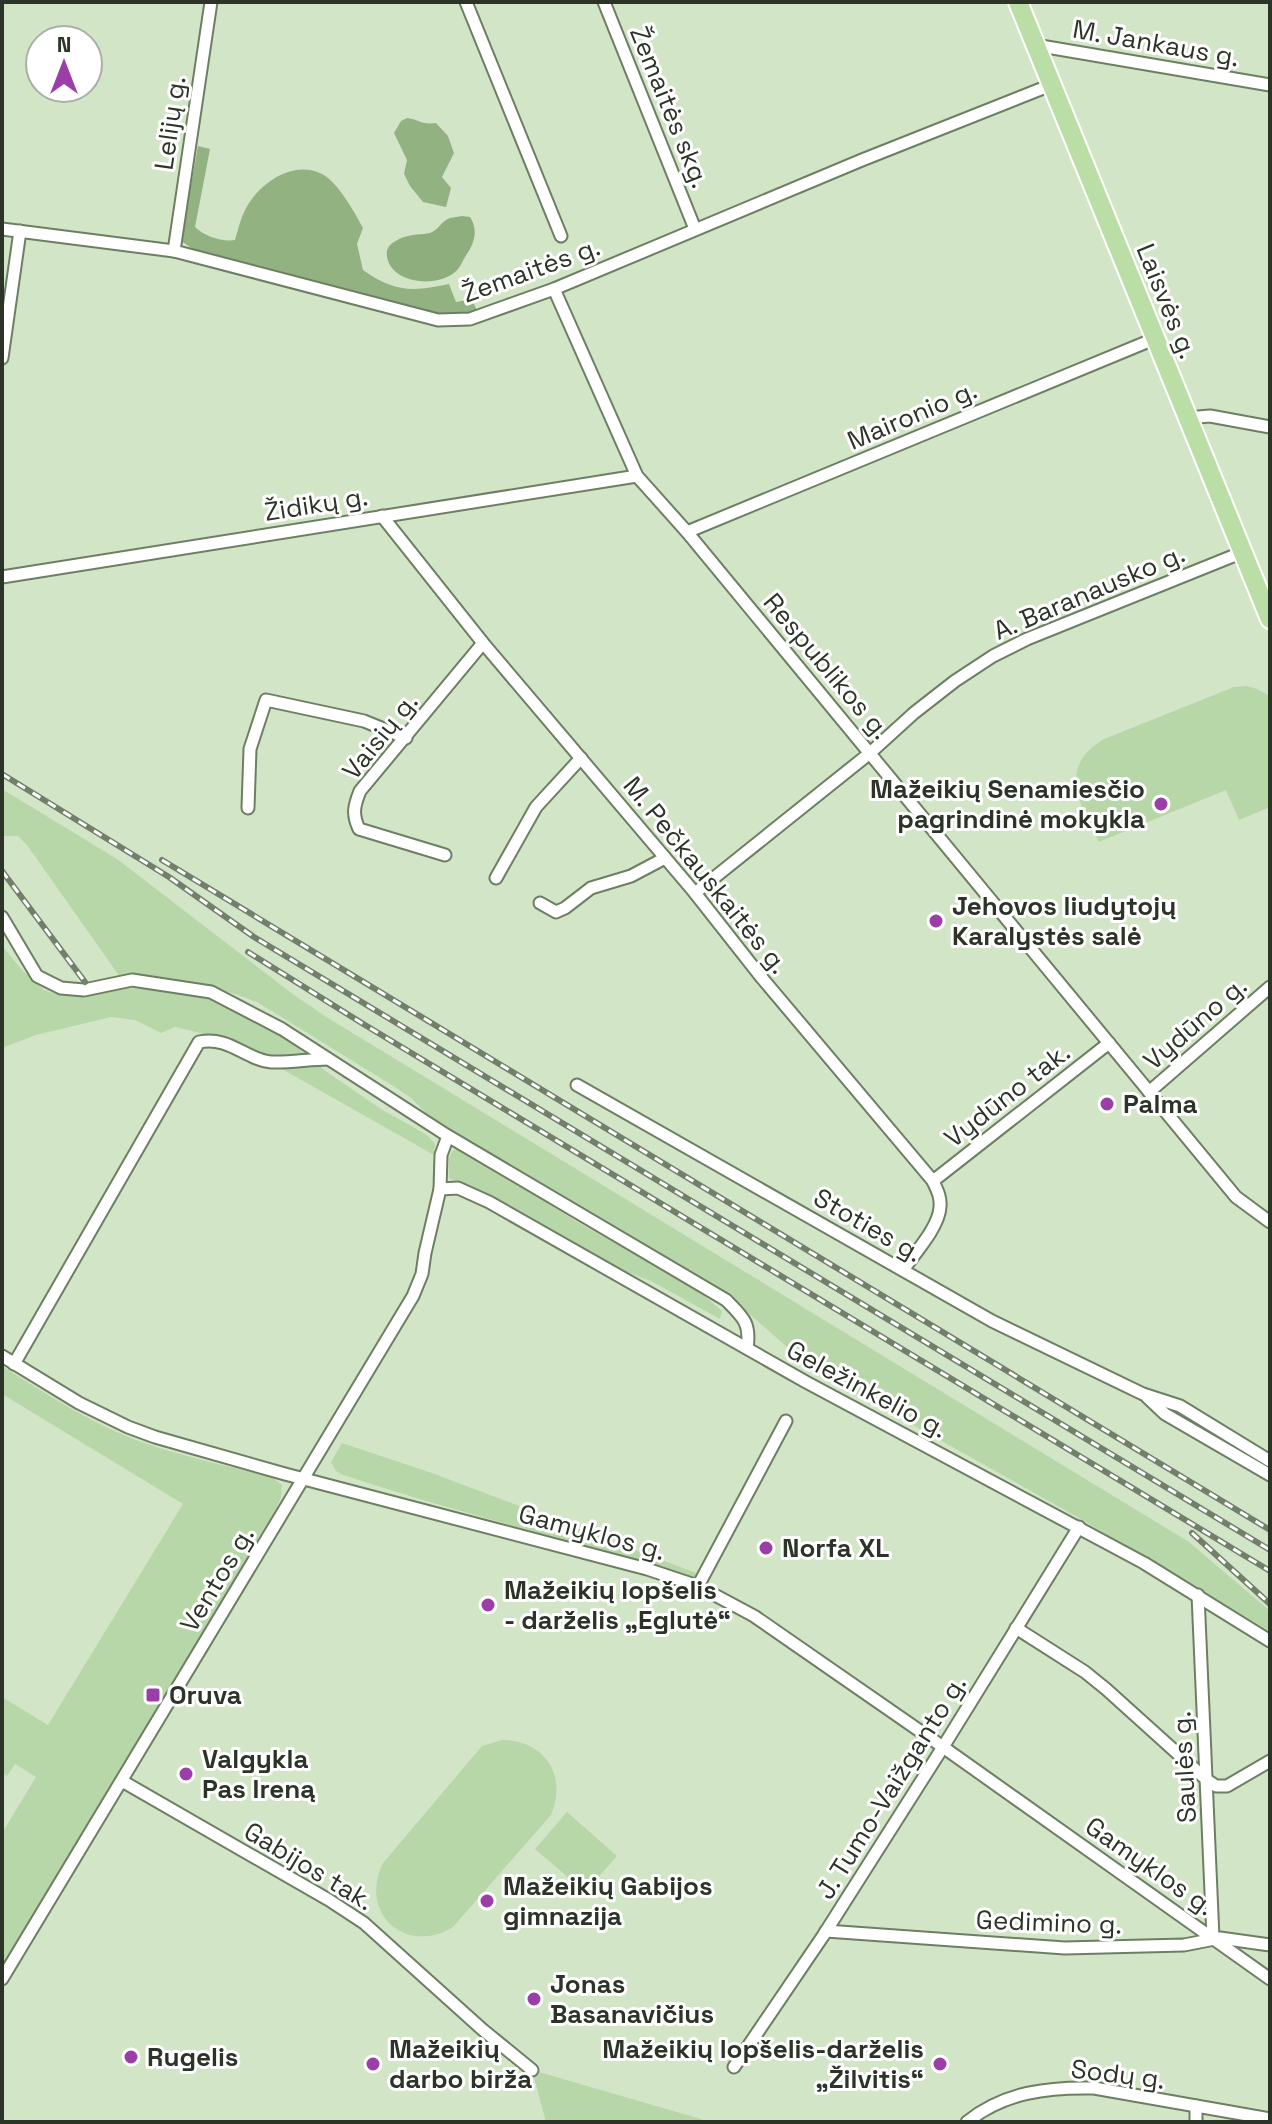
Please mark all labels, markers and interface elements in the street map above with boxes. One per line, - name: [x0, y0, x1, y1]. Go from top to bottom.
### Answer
- street label: M. Jankaus g.: [1070, 12, 1242, 74]
- street label: Žemaitės skg.: [622, 21, 718, 193]
- north arrow: [24, 24, 104, 104]
- text: N: [57, 30, 71, 58]
- street label: Lelijų g.: [147, 74, 193, 172]
- street label: Žemaitės g.: [457, 229, 605, 311]
- street label: Laisvės g.: [1129, 238, 1205, 364]
- street label: Maironio g.: [842, 372, 982, 458]
- street label: Židikų g.: [262, 479, 370, 529]
- street label: A. Baranausko g.: [988, 536, 1190, 648]
- street label: Respublikos g.: [756, 586, 898, 746]
- street label: Vaisių g.: [335, 685, 425, 787]
- street label: M. Pečkauskaitės g.: [616, 769, 796, 981]
- place label: Mažeikių Senamiesčio pagrindinė mokykla: [870, 772, 1145, 836]
- marker: Mažeikių Senamiesčio pagrindinė mokykla: [1152, 795, 1170, 813]
- place label: Jehovos liudytojų Karalystės salė: [952, 889, 1176, 953]
- marker: Jehovos liudytojų Karalystės salė: [927, 912, 945, 930]
- street label: Vydūno g.: [1136, 969, 1254, 1077]
- street label: Vydūno tak.: [937, 1035, 1077, 1155]
- place label: Palma: [1123, 1087, 1198, 1121]
- marker: Palma: [1098, 1095, 1116, 1113]
- street label: Stoties g.: [807, 1180, 929, 1270]
- street label: Geležinkelio g.: [781, 1332, 953, 1446]
- street label: Gamyklos g.: [515, 1496, 669, 1568]
- street label: Ventos g.: [172, 1520, 262, 1638]
- place label: Norfa XL: [782, 1531, 889, 1565]
- marker: Norfa XL: [757, 1539, 775, 1557]
- place label: Mažeikių lopšelis - darželis „Eglutė“: [504, 1573, 731, 1637]
- marker: Mažeikių lopšelis - darželis „Eglutė“: [479, 1596, 497, 1614]
- street label: J. Tumo-Vaižganto g.: [808, 1669, 974, 1905]
- place label: Oruva: [169, 1678, 242, 1712]
- marker: Oruva: [144, 1686, 162, 1704]
- street label: Saulės g.: [1164, 1710, 1204, 1824]
- place label: Valgykla Pas Ireną: [202, 1742, 315, 1806]
- marker: Valgykla Pas Ireną: [177, 1765, 195, 1783]
- street label: Gamyklos g.: [1079, 1809, 1221, 1923]
- street label: Gabijos tak.: [238, 1814, 380, 1918]
- place label: Mažeikių Gabijos gimnazija: [503, 1869, 713, 1933]
- marker: Mažeikių Gabijos gimnazija: [478, 1892, 496, 1910]
- street label: Gedimino g.: [975, 1902, 1123, 1942]
- place label: Jonas Basanavičius: [550, 1967, 714, 2031]
- marker: Jonas Basanavičius: [525, 1990, 543, 2008]
- place label: Mažeikių darbo birža: [389, 2032, 532, 2096]
- place label: Mažeikių lopšelis-darželis „Žilvitis“: [602, 2032, 924, 2096]
- place label: Rugelis: [147, 2040, 239, 2074]
- marker: Rugelis: [122, 2048, 140, 2066]
- street label: Sodų g.: [1069, 2051, 1167, 2097]
- marker: Mažeikių darbo birža: [364, 2055, 382, 2073]
- marker: Mažeikių lopšelis-darželis „Žilvitis“: [931, 2055, 949, 2073]

